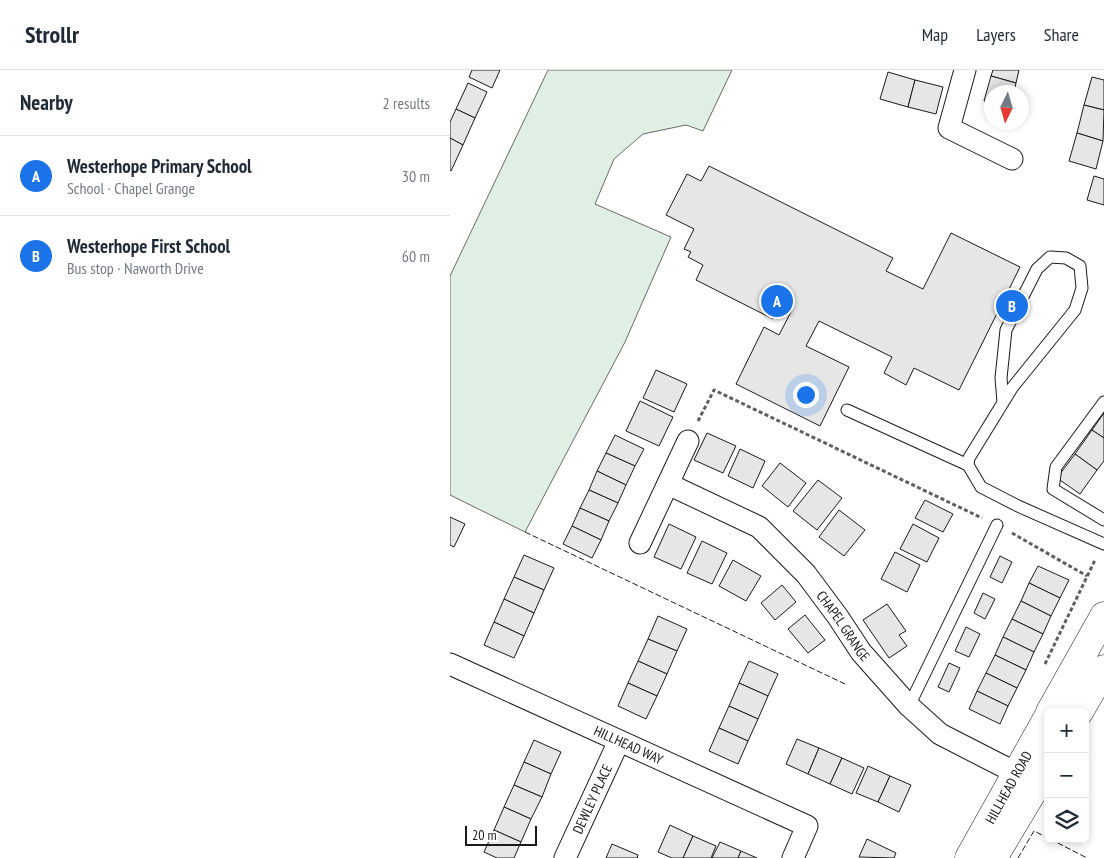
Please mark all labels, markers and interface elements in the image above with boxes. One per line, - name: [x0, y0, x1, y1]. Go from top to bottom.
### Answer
- text: Strollr: [25, 19, 79, 50]
- text: Map: [922, 23, 948, 46]
- text: Layers: [976, 23, 1016, 46]
- text: Share: [1044, 23, 1079, 46]
- north arrow: [984, 85, 1029, 130]
- text: Nearby: [20, 89, 73, 116]
- text: 2 results: [383, 93, 430, 113]
- text: Westerhope Primary School: [67, 154, 252, 178]
- text: A: [32, 166, 40, 186]
- text: 30 m: [402, 166, 430, 186]
- text: School · Chapel Grange: [67, 178, 195, 198]
- text: Westerhope First School: [67, 234, 230, 258]
- text: B: [32, 246, 40, 266]
- text: 60 m: [402, 246, 430, 266]
- text: Bus stop · Naworth Drive: [67, 258, 204, 278]
- pin: A: [761, 282, 793, 320]
- pin: B: [996, 287, 1028, 325]
- your location: [793, 382, 819, 408]
- street label: CHAPEL GRANGE: [813, 587, 874, 665]
- map controls: [1044, 708, 1089, 843]
- button: +: [1044, 708, 1089, 753]
- street label: HILLHEAD WAY: [591, 722, 666, 769]
- street label: HILLHEAD ROAD: [981, 748, 1036, 827]
- button: −: [1044, 753, 1089, 798]
- street label: DEWLEY PLACE: [568, 761, 616, 837]
- button: layers: [1044, 798, 1089, 843]
- scale bar: [465, 823, 538, 846]
- text: 20 m: [472, 826, 497, 844]

